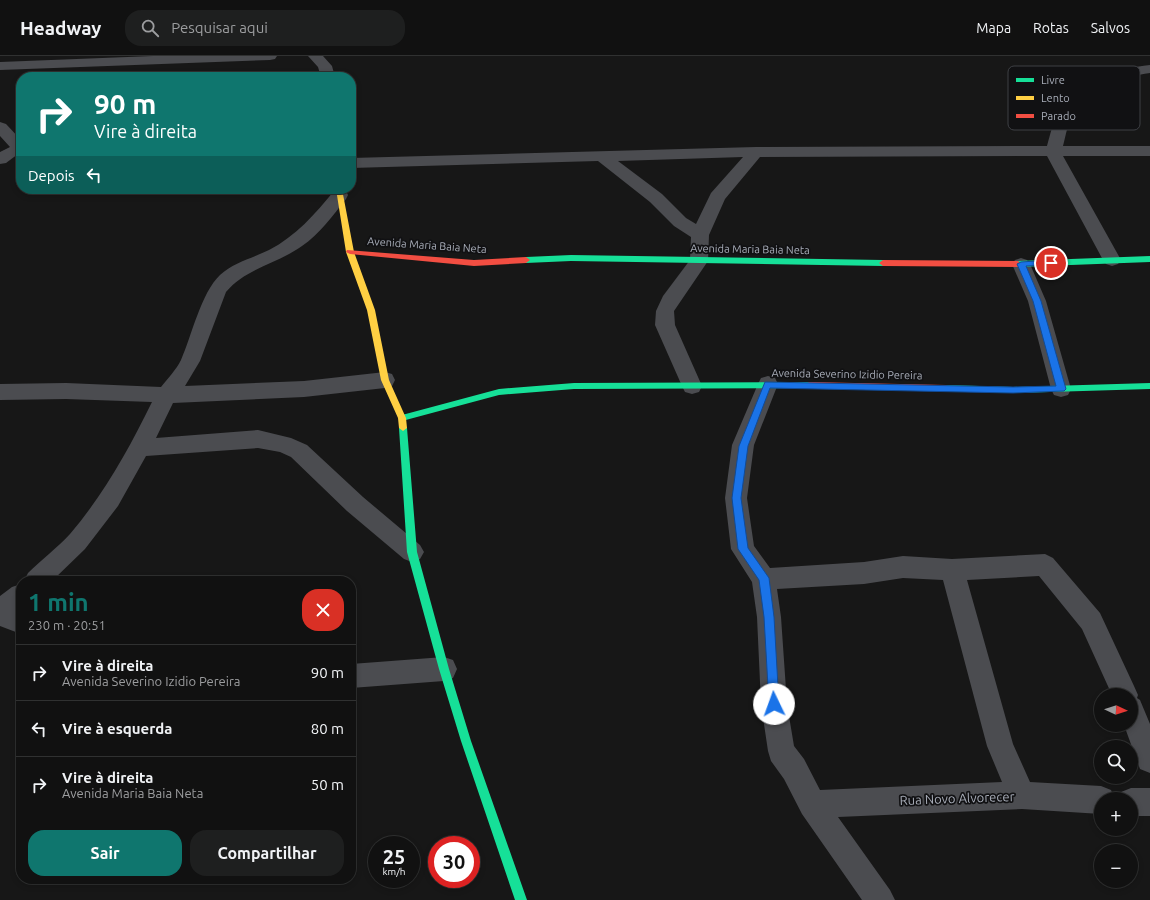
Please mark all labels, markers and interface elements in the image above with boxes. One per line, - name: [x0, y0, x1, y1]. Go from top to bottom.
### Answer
- search box: [125, 10, 405, 46]
- text: Headway: [20, 17, 101, 39]
- icon: search: [139, 17, 161, 39]
- text: Pesquisar aqui: [171, 19, 268, 36]
- text: Mapa: [976, 20, 1011, 36]
- text: Rotas: [1033, 20, 1069, 36]
- text: Salvos: [1091, 20, 1130, 36]
- legend: [1008, 66, 1140, 130]
- text: Livre: [1041, 74, 1065, 86]
- icon: right: [28, 88, 80, 140]
- text: 90 m: [94, 88, 156, 119]
- text: Lento: [1041, 92, 1070, 104]
- text: Parado: [1041, 110, 1076, 122]
- text: Vire à direita: [94, 121, 197, 141]
- icon: left: [83, 164, 105, 186]
- text: Depois: [28, 167, 75, 184]
- street label: Avenida Maria Baia Neta: [367, 235, 487, 255]
- street label: Avenida Maria Baia Neta: [690, 242, 810, 256]
- pin: [1034, 246, 1068, 280]
- icon: arrive: [1040, 252, 1062, 274]
- street label: Avenida Severino Izidio Pereira: [771, 367, 923, 381]
- text: 1 min: [28, 589, 89, 616]
- button: close: [302, 589, 344, 631]
- text: 230 m · 20:51: [28, 618, 106, 632]
- text: Vire à direita: [62, 657, 154, 674]
- icon: right: [28, 662, 50, 684]
- text: 90 m: [311, 664, 344, 681]
- text: Avenida Severino Izidio Pereira: [62, 674, 241, 688]
- position arrow: [753, 683, 795, 725]
- north arrow: [1094, 688, 1138, 732]
- map controls: [1094, 688, 1138, 888]
- icon: left: [28, 718, 50, 740]
- text: Vire à esquerda: [62, 720, 172, 737]
- text: 80 m: [311, 720, 344, 737]
- button: search: [1094, 740, 1138, 784]
- text: Vire à direita: [62, 769, 154, 786]
- icon: right: [28, 774, 50, 796]
- text: 50 m: [311, 776, 344, 793]
- text: Avenida Maria Baia Neta: [62, 786, 203, 800]
- street label: Rua Novo Alvorecer: [899, 789, 1015, 807]
- button: +: [1094, 792, 1138, 836]
- button: Sair: [28, 830, 182, 876]
- button: Compartilhar: [190, 830, 344, 876]
- speed limit sign: 30: [428, 836, 480, 888]
- button: −: [1094, 844, 1138, 888]
- text: 25: [383, 845, 405, 868]
- text: km/h: [382, 866, 406, 877]

